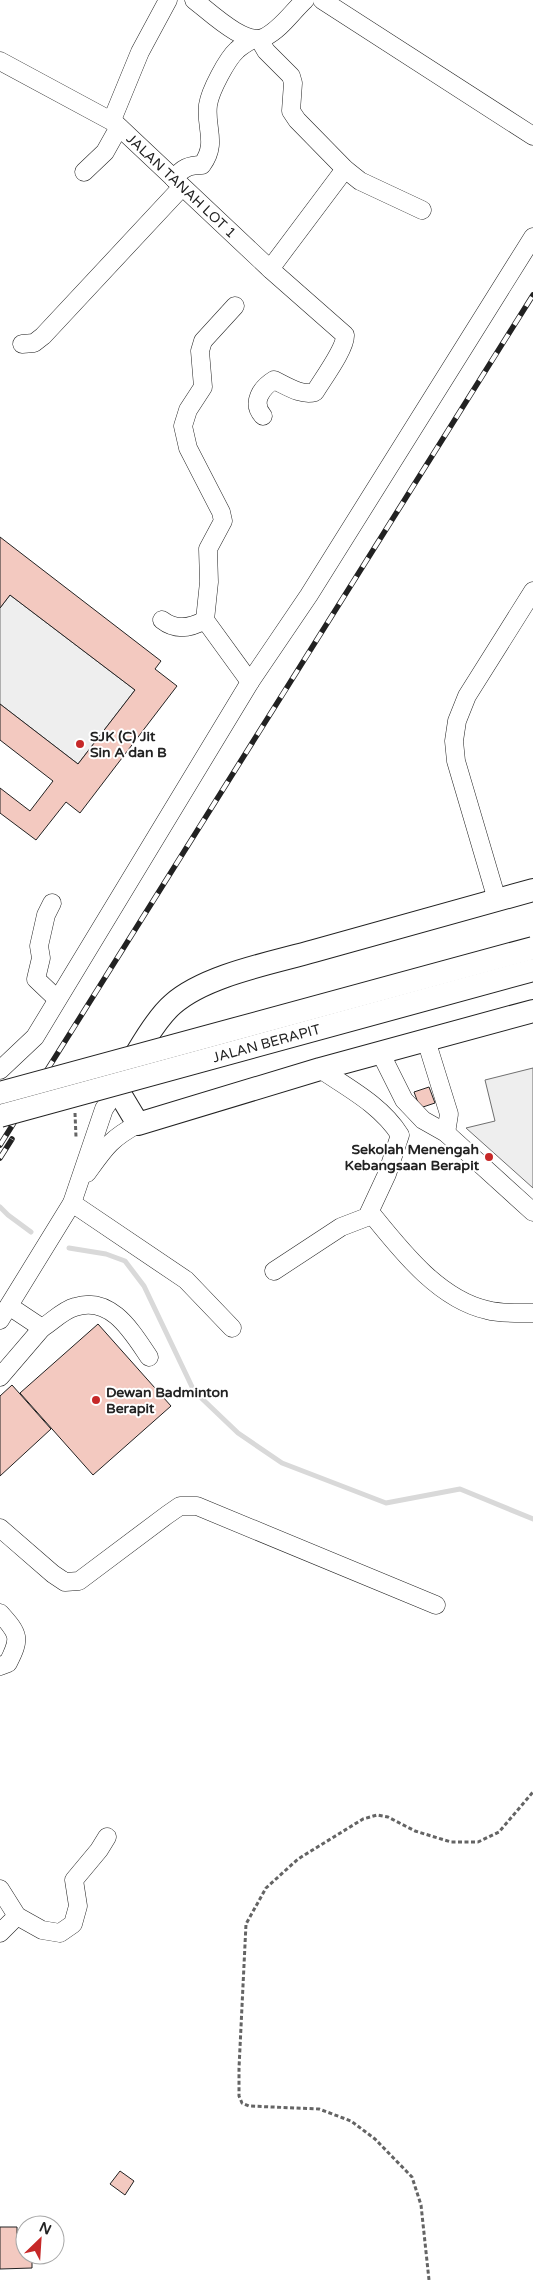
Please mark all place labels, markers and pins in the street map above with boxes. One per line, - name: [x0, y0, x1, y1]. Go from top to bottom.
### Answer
- place label: SJK (C) Jit Sin A dan B: [90, 728, 167, 761]
- marker: SJK (C) Jit Sin A dan B: [74, 738, 86, 750]
- place label: Sekolah Menengah Kebangsaan Berapit: [345, 1141, 480, 1174]
- marker: Sekolah Menengah Kebangsaan Berapit: [483, 1151, 495, 1163]
- place label: Dewan Badminton Berapit: [106, 1384, 229, 1417]
- marker: Dewan Badminton Berapit: [90, 1394, 102, 1406]

